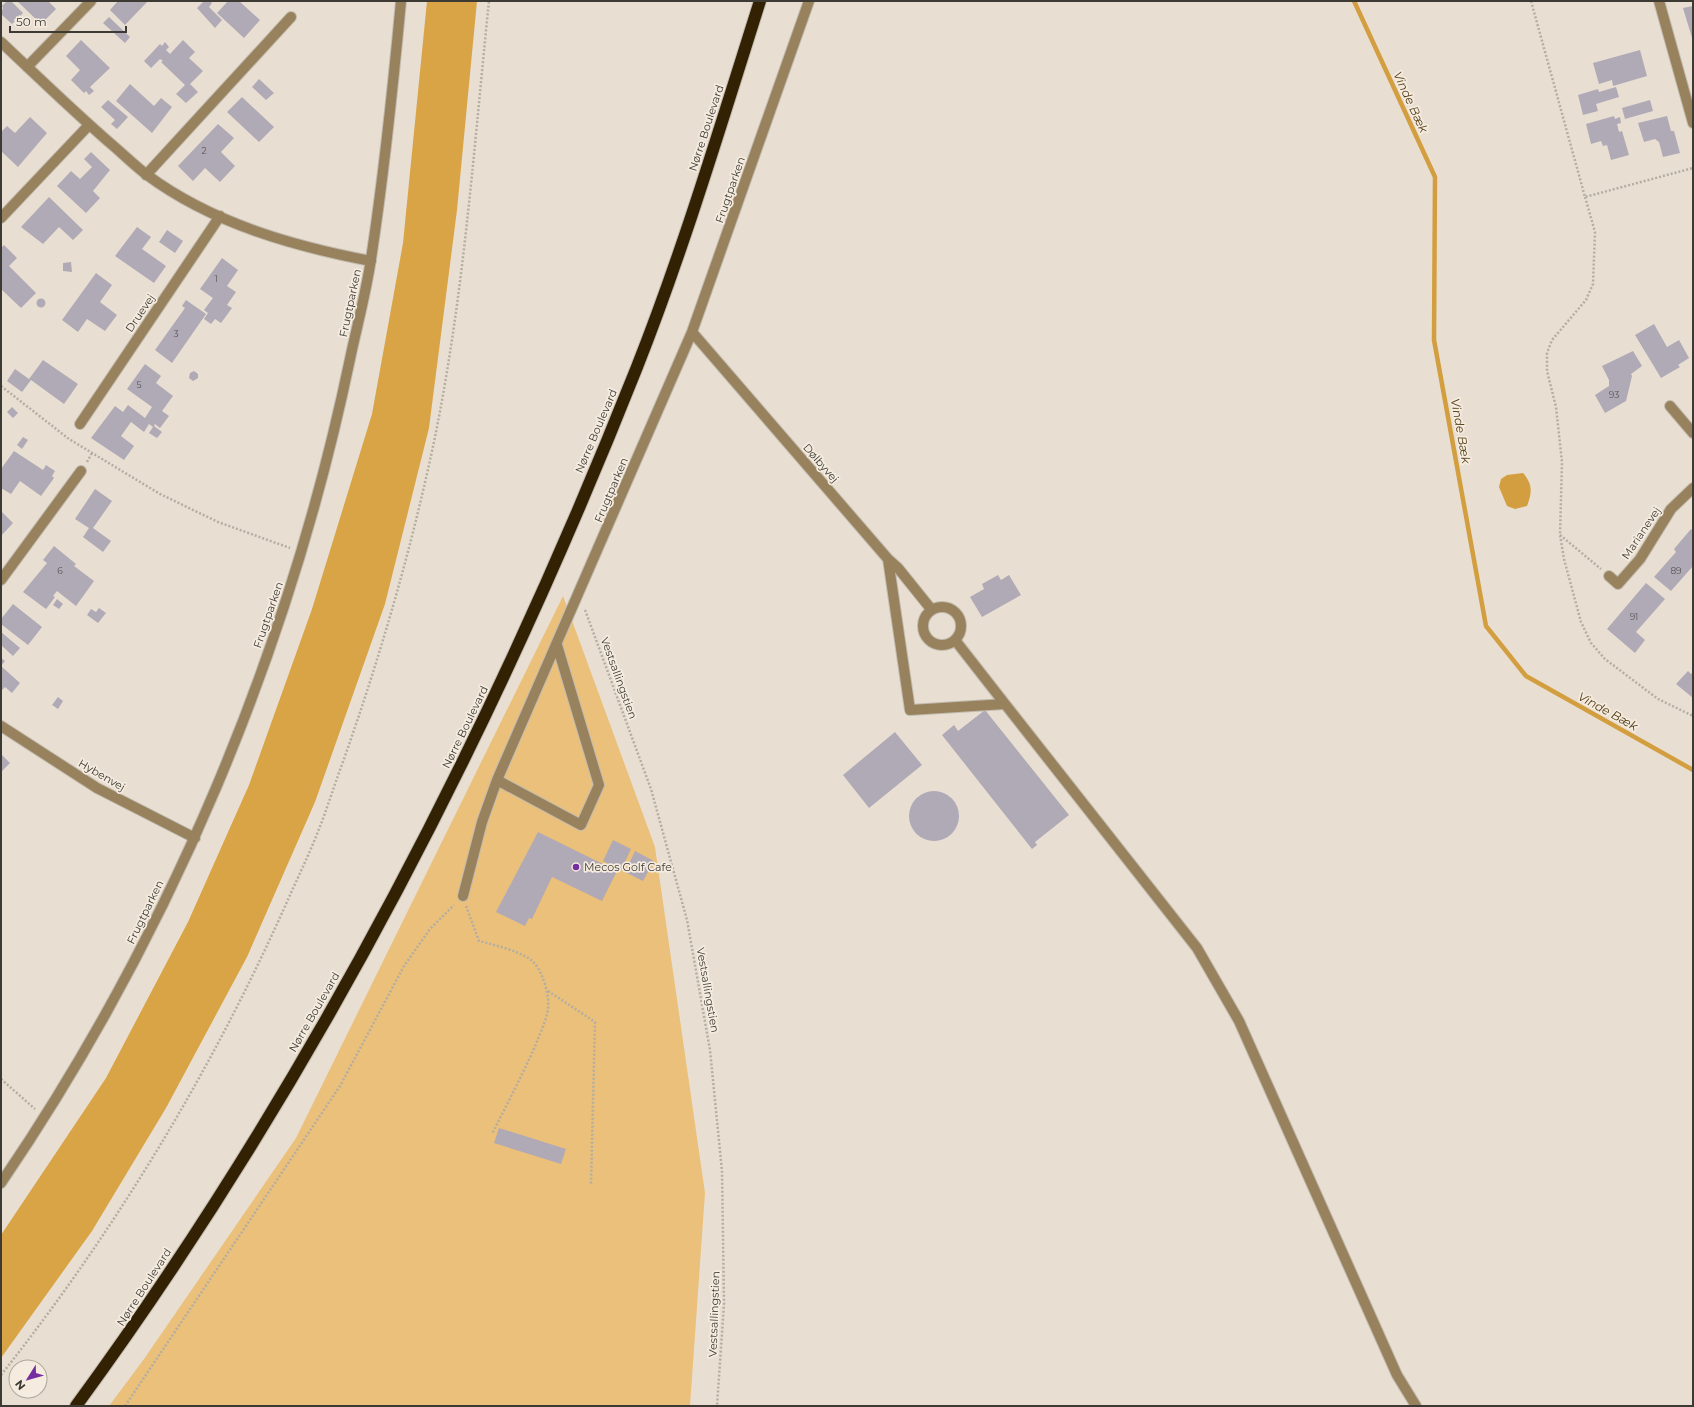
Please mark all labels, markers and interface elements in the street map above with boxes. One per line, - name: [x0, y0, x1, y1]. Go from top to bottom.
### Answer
- scale bar: [10, 8, 126, 34]
- text: 50 m: [16, 14, 47, 29]
- water label: Vinde Bæk: [1390, 69, 1432, 136]
- street label: Nørre Boulevard: [685, 83, 727, 173]
- house number: 2: [201, 145, 207, 156]
- street label: Frugtparken: [712, 155, 748, 225]
- street label: Frugtparken: [336, 268, 364, 338]
- house number: 1: [214, 273, 218, 284]
- street label: Druevej: [122, 291, 158, 335]
- house number: 3: [173, 328, 179, 339]
- house number: 5: [136, 379, 142, 390]
- street label: Nørre Boulevard: [572, 387, 620, 475]
- house number: 93: [1609, 389, 1619, 400]
- water label: Vinde Bæk: [1448, 397, 1474, 466]
- street label: Dølbyvej: [800, 440, 842, 486]
- street label: Frugtparken: [591, 455, 631, 525]
- street label: Marianevej: [1618, 504, 1664, 562]
- house number: 6: [57, 565, 63, 576]
- house number: 89: [1670, 565, 1682, 576]
- street label: Frugtparken: [250, 580, 286, 650]
- house number: 91: [1630, 611, 1638, 622]
- street label: Vestsallingstien: [598, 635, 640, 721]
- street label: Nørre Boulevard: [439, 683, 491, 771]
- water label: Vinde Bæk: [1575, 688, 1641, 734]
- street label: Hybenvej: [76, 756, 128, 794]
- place label: Mecos Golf Cafe: [584, 860, 672, 874]
- marker: Mecos Golf Cafe: [571, 862, 581, 872]
- street label: Frugtparken: [124, 878, 166, 946]
- street label: Vestsallingstien: [694, 946, 722, 1034]
- street label: Nørre Boulevard: [285, 970, 343, 1054]
- street label: Nørre Boulevard: [114, 1245, 174, 1329]
- street label: Vestsallingstien: [706, 1271, 722, 1357]
- north arrow: [8, 1359, 48, 1399]
- text: N: [12, 1377, 28, 1393]

